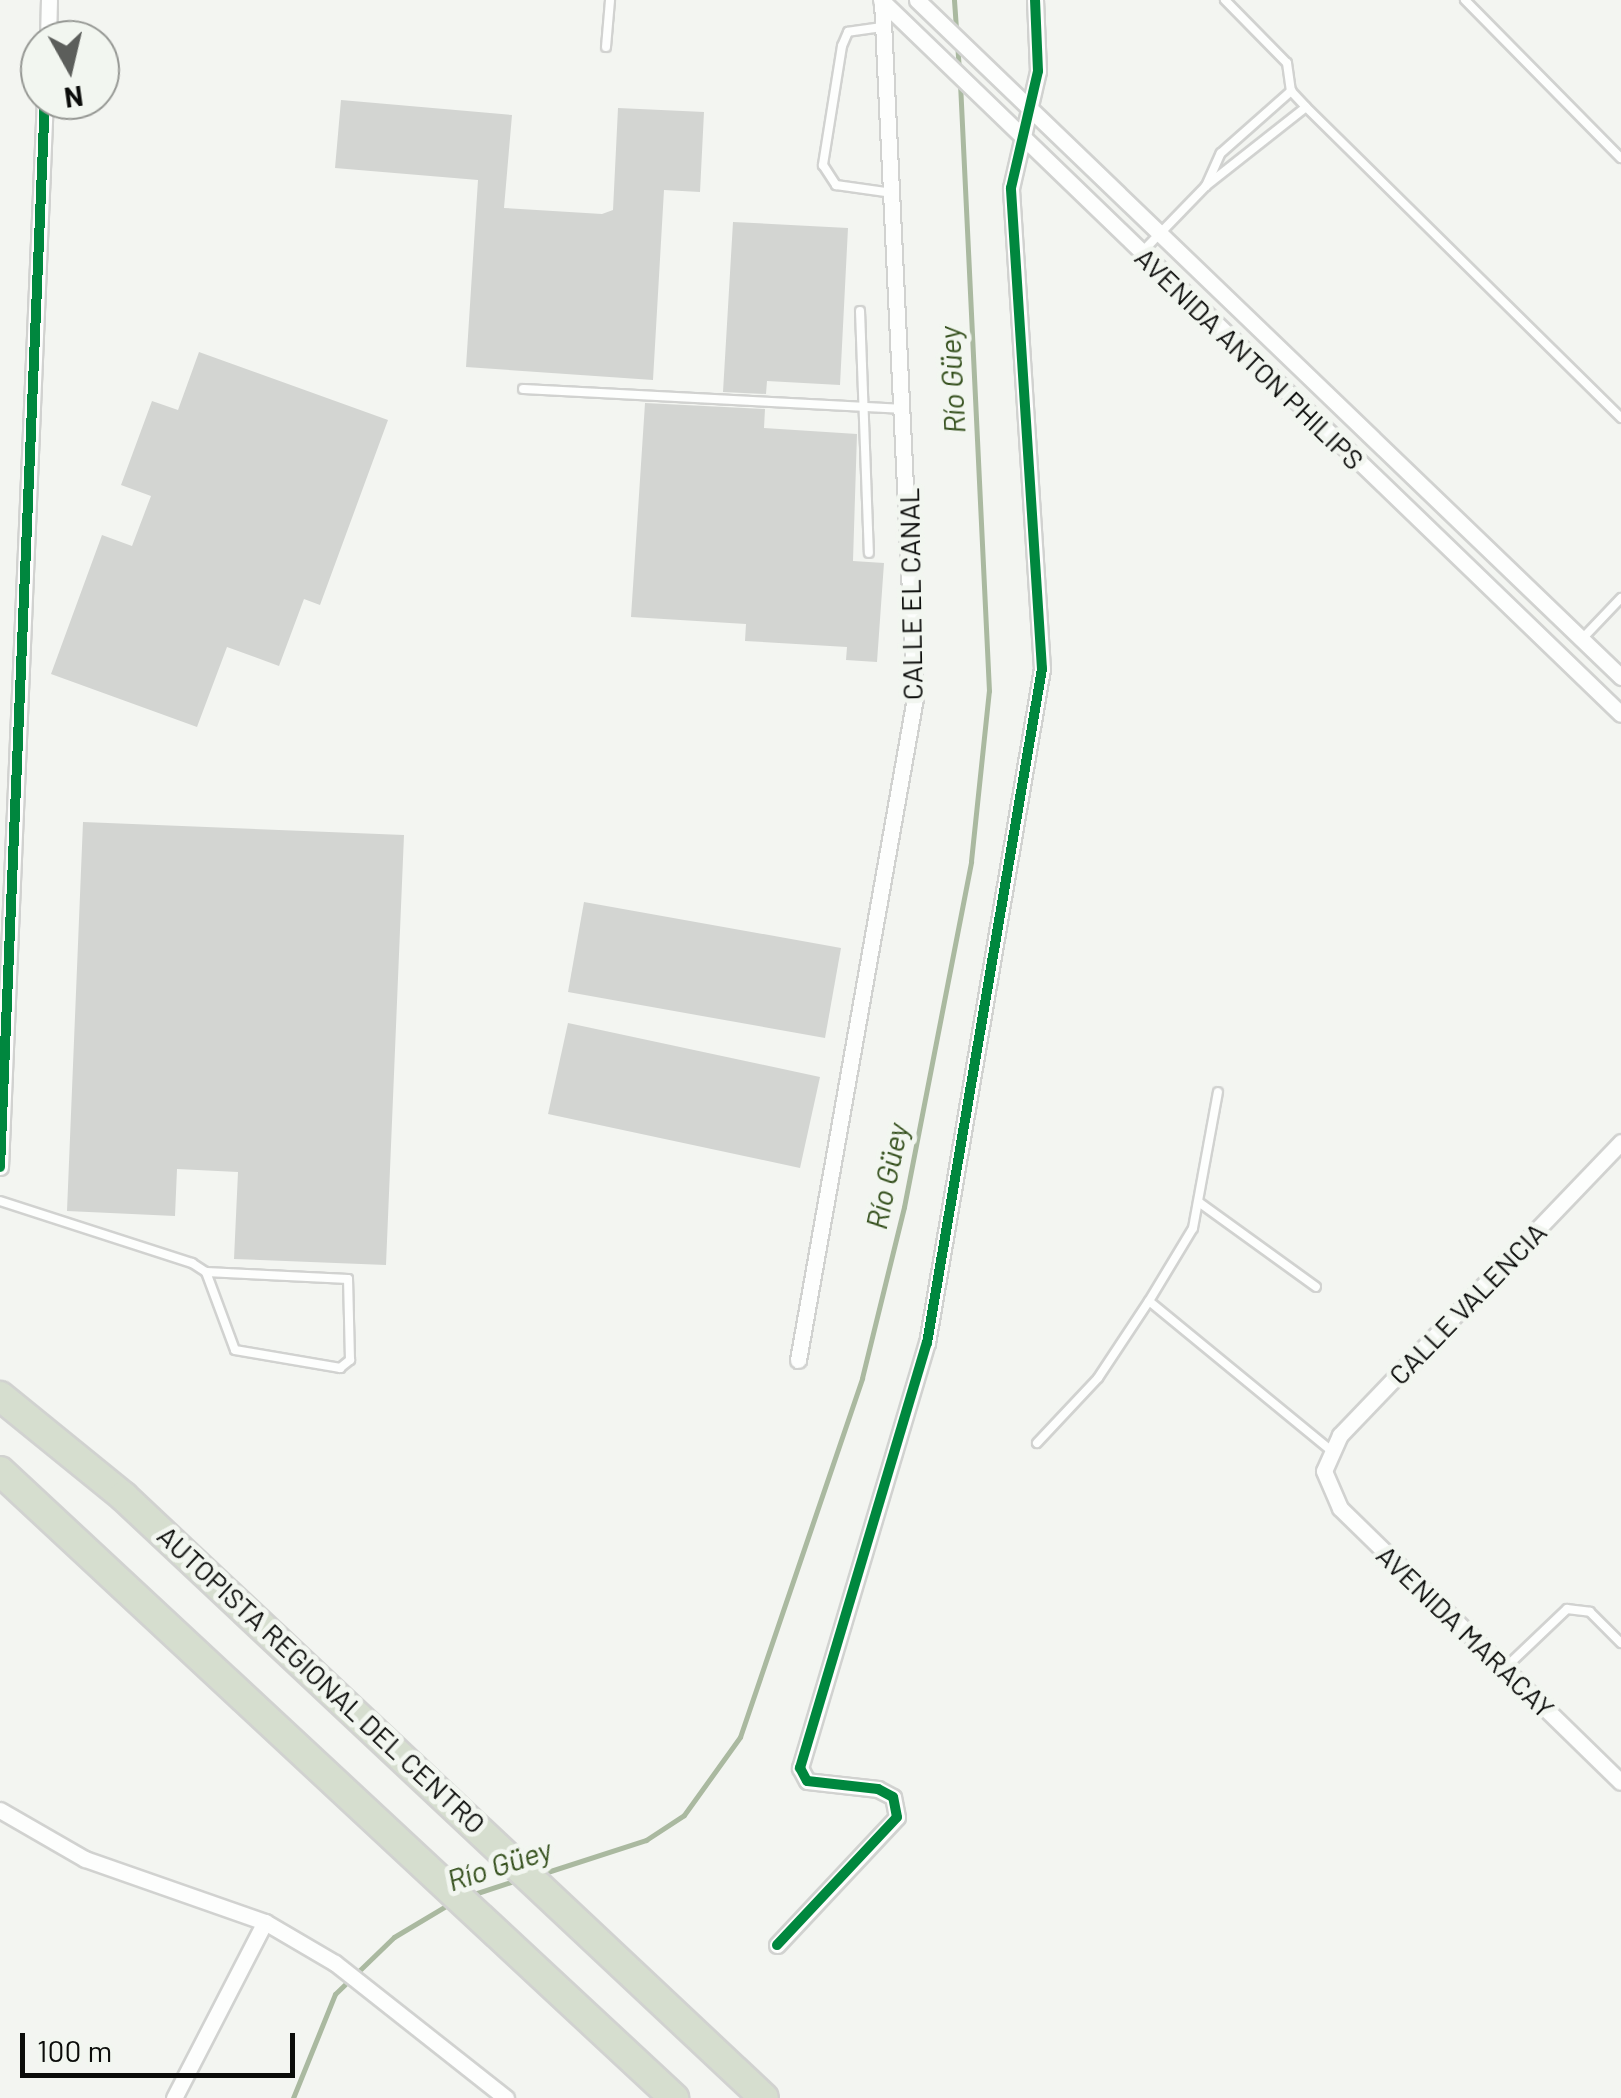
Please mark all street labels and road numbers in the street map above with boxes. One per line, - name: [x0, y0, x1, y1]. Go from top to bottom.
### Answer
- street label: AVENIDA ANTON PHILIPS: [1129, 240, 1371, 476]
- street label: CALLE EL CANAL: [891, 487, 929, 701]
- street label: CALLE VALENCIA: [1381, 1215, 1553, 1391]
- street label: AUTOPISTA REGIONAL DEL CENTRO: [151, 1518, 493, 1840]
- street label: AVENIDA MARACAY: [1370, 1538, 1562, 1724]

